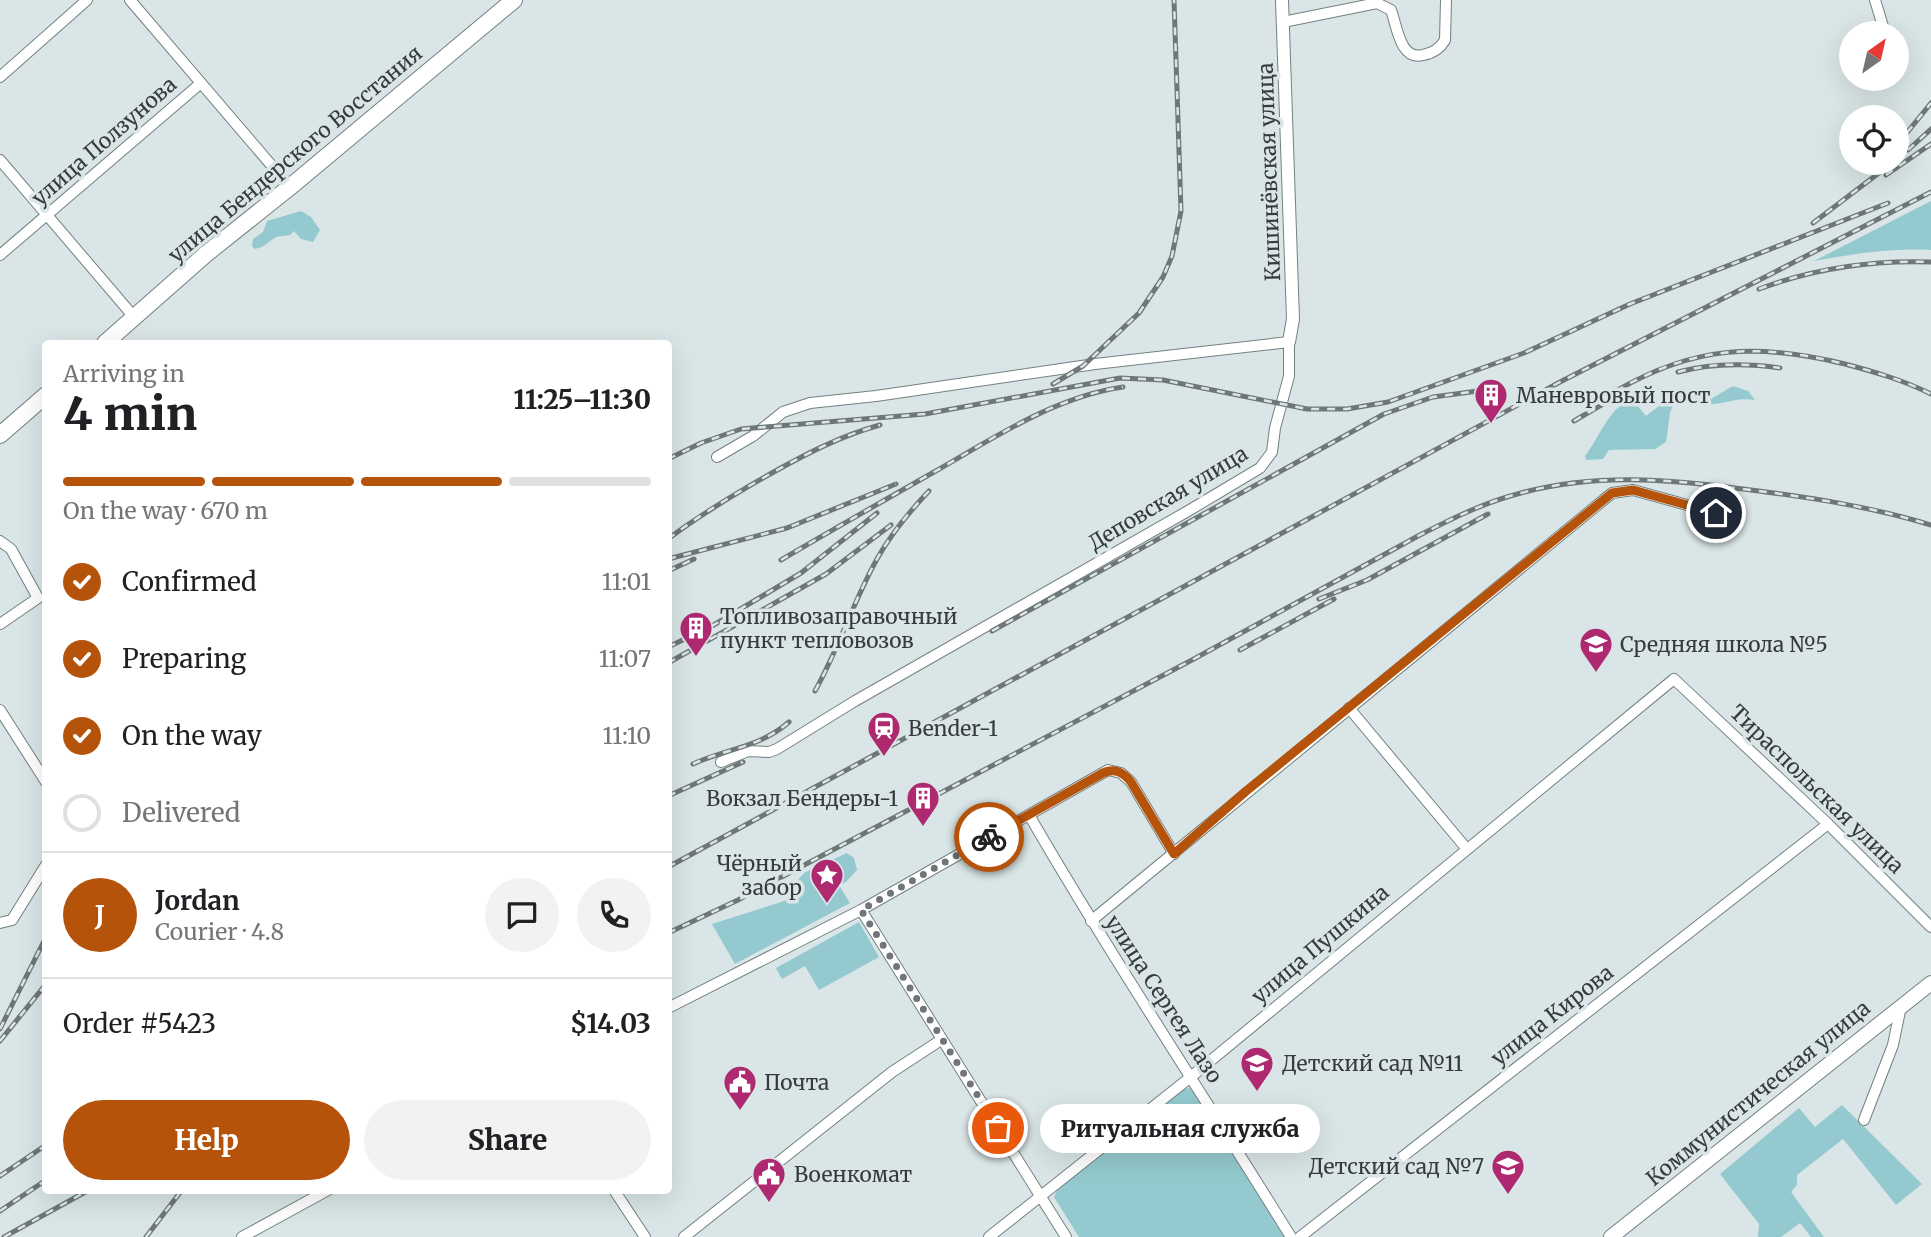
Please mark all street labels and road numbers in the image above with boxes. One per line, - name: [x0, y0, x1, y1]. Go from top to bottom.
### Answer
- street label: улица Бендерского Восстания: [162, 40, 428, 268]
- street label: Кишинёвская улица: [1252, 62, 1286, 282]
- street label: улица Ползунова: [26, 71, 182, 211]
- street label: Деповская улица: [1083, 440, 1253, 556]
- street label: Тираспольская улица: [1724, 699, 1910, 879]
- street label: улица Пушкина: [1246, 879, 1394, 1009]
- street label: улица Сергея Лазо: [1100, 910, 1228, 1088]
- street label: улица Кирова: [1485, 959, 1619, 1071]
- street label: Коммунистическая улица: [1641, 994, 1875, 1192]

